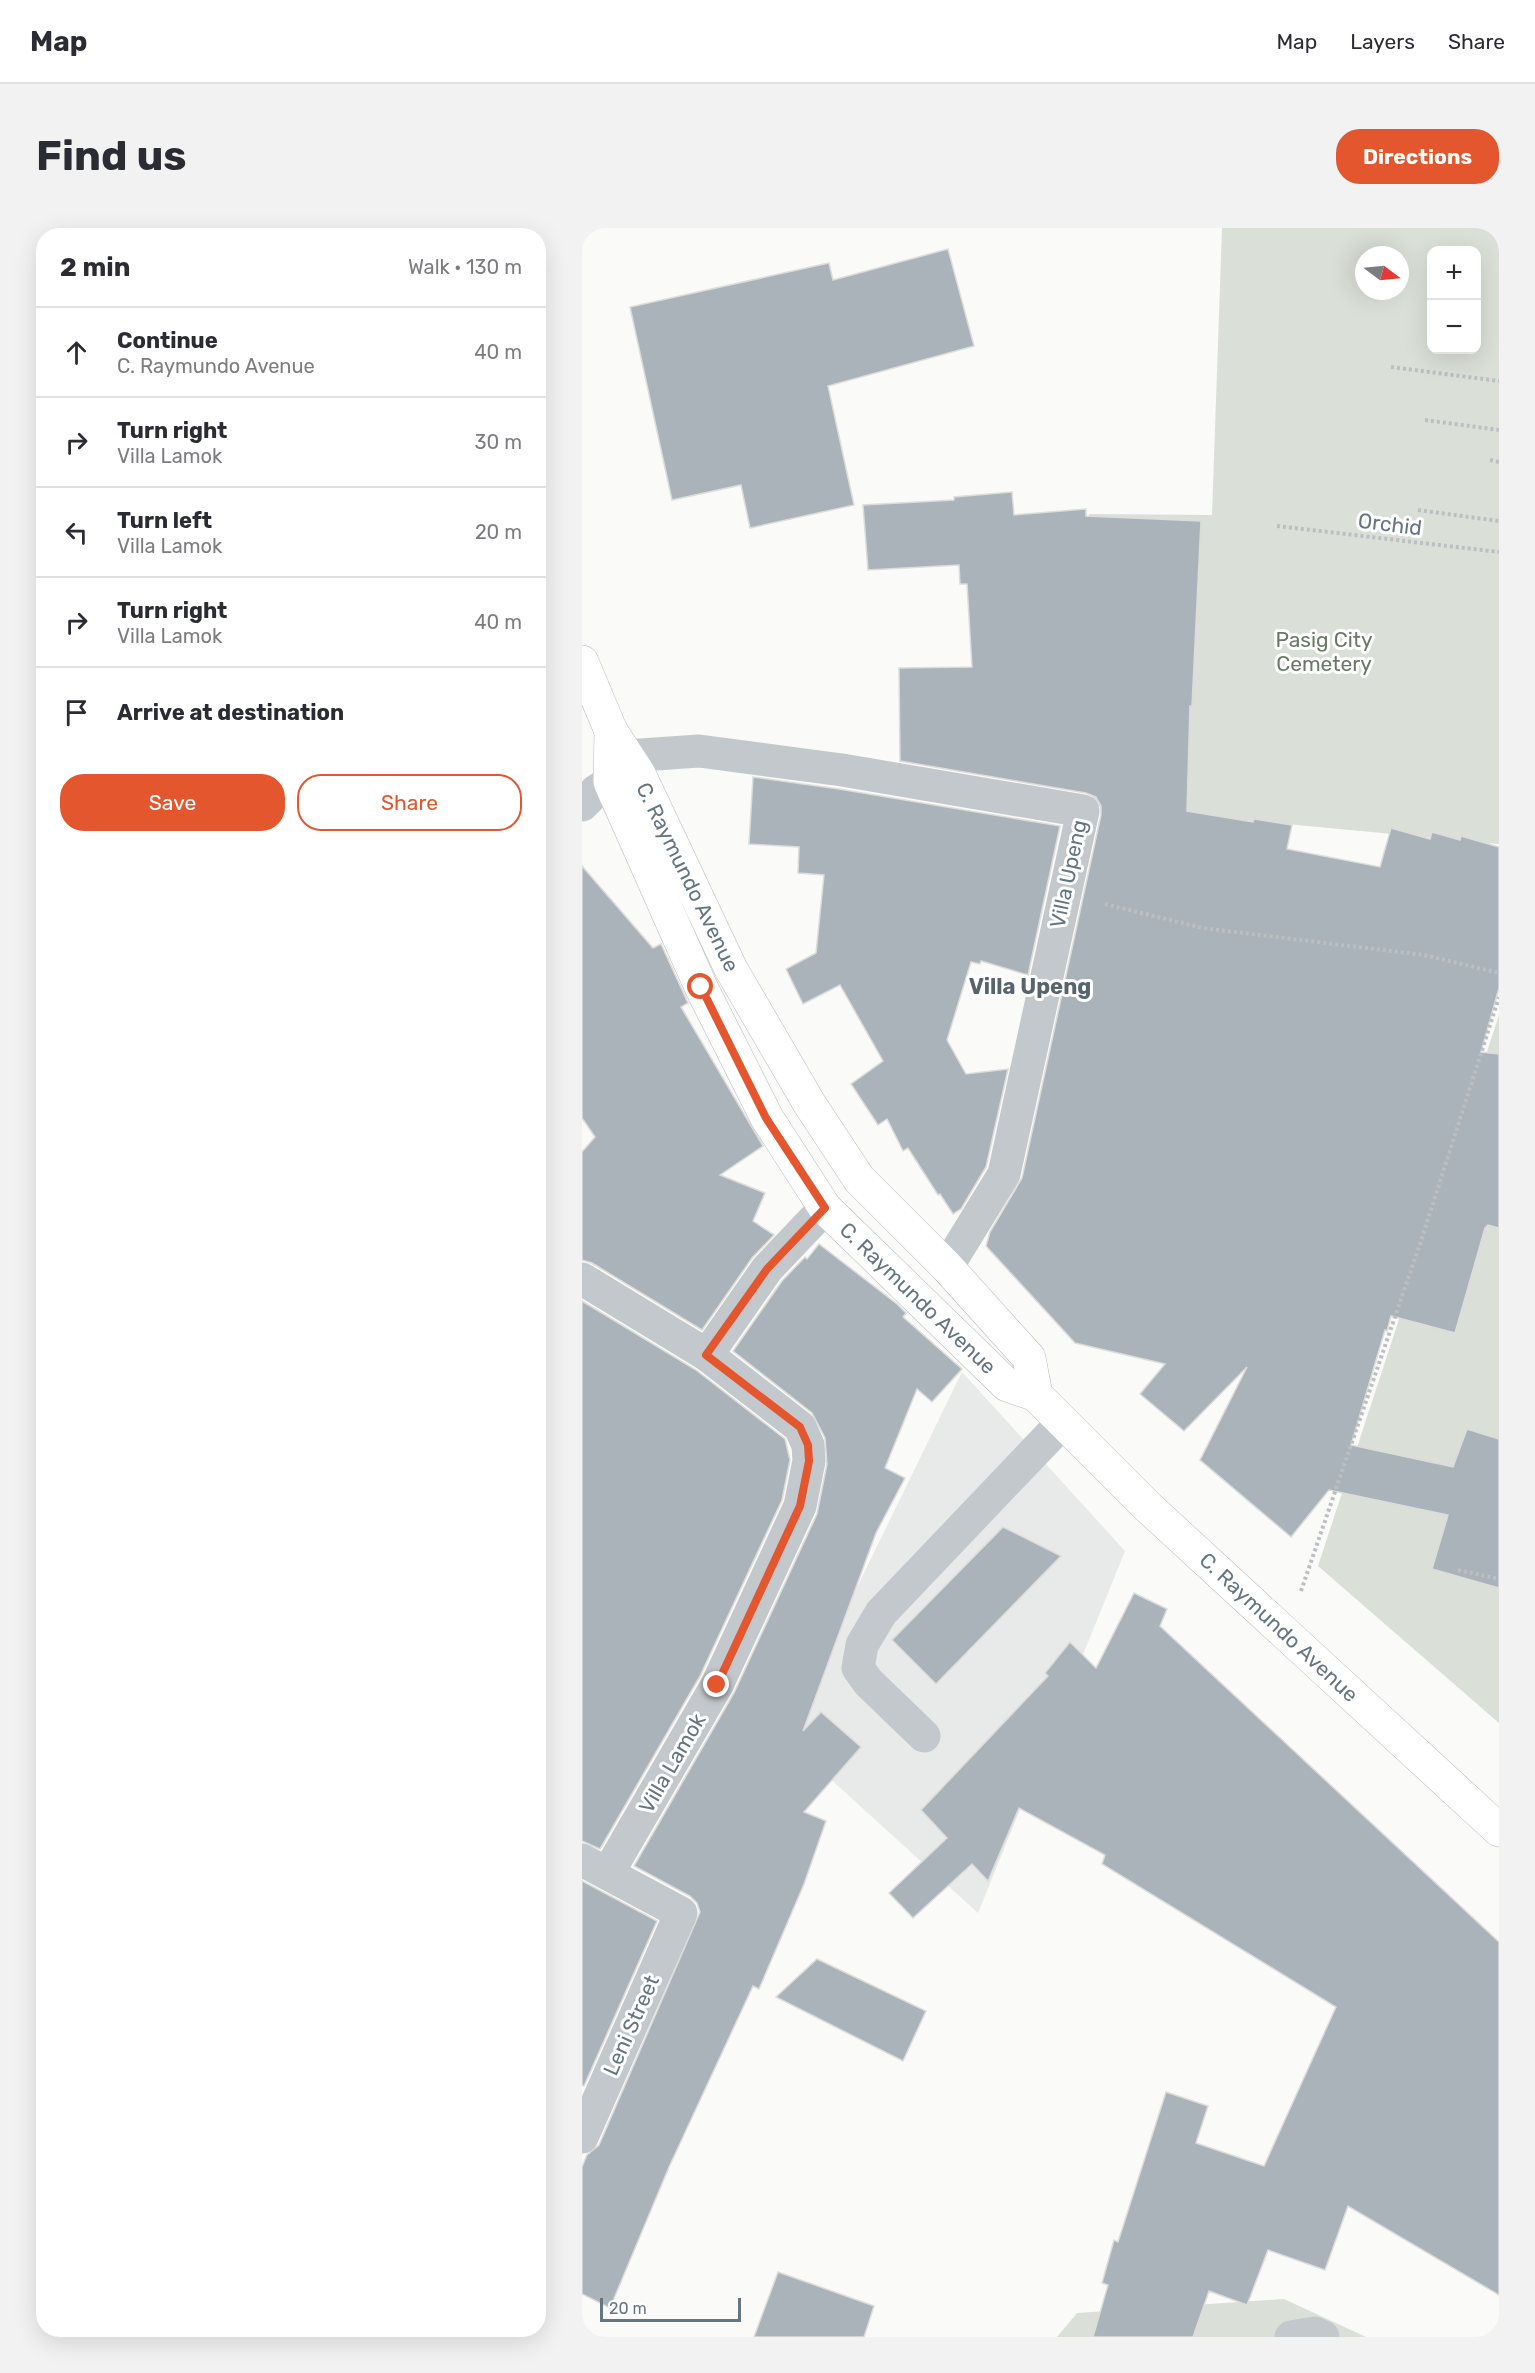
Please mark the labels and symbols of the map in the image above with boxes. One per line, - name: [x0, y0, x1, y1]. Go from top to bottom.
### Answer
- north arrow: [1355, 246, 1409, 300]
- street label: Orchid: [1357, 508, 1423, 540]
- park label: Pasig City Cemetery: [1275, 627, 1373, 676]
- street label: C. Raymundo Avenue: [631, 778, 745, 976]
- street label: Villa Upeng: [1044, 818, 1092, 930]
- route start: [687, 973, 713, 999]
- district label: Villa Upeng: [969, 973, 1091, 1000]
- street label: C. Raymundo Avenue: [835, 1217, 1001, 1379]
- street label: C. Raymundo Avenue: [1195, 1547, 1363, 1707]
- route end: [703, 1671, 729, 1697]
- street label: Villa Lamok: [634, 1709, 711, 1817]
- street label: Leni Street: [598, 1971, 664, 2079]
- scale bar: [600, 2295, 741, 2322]

